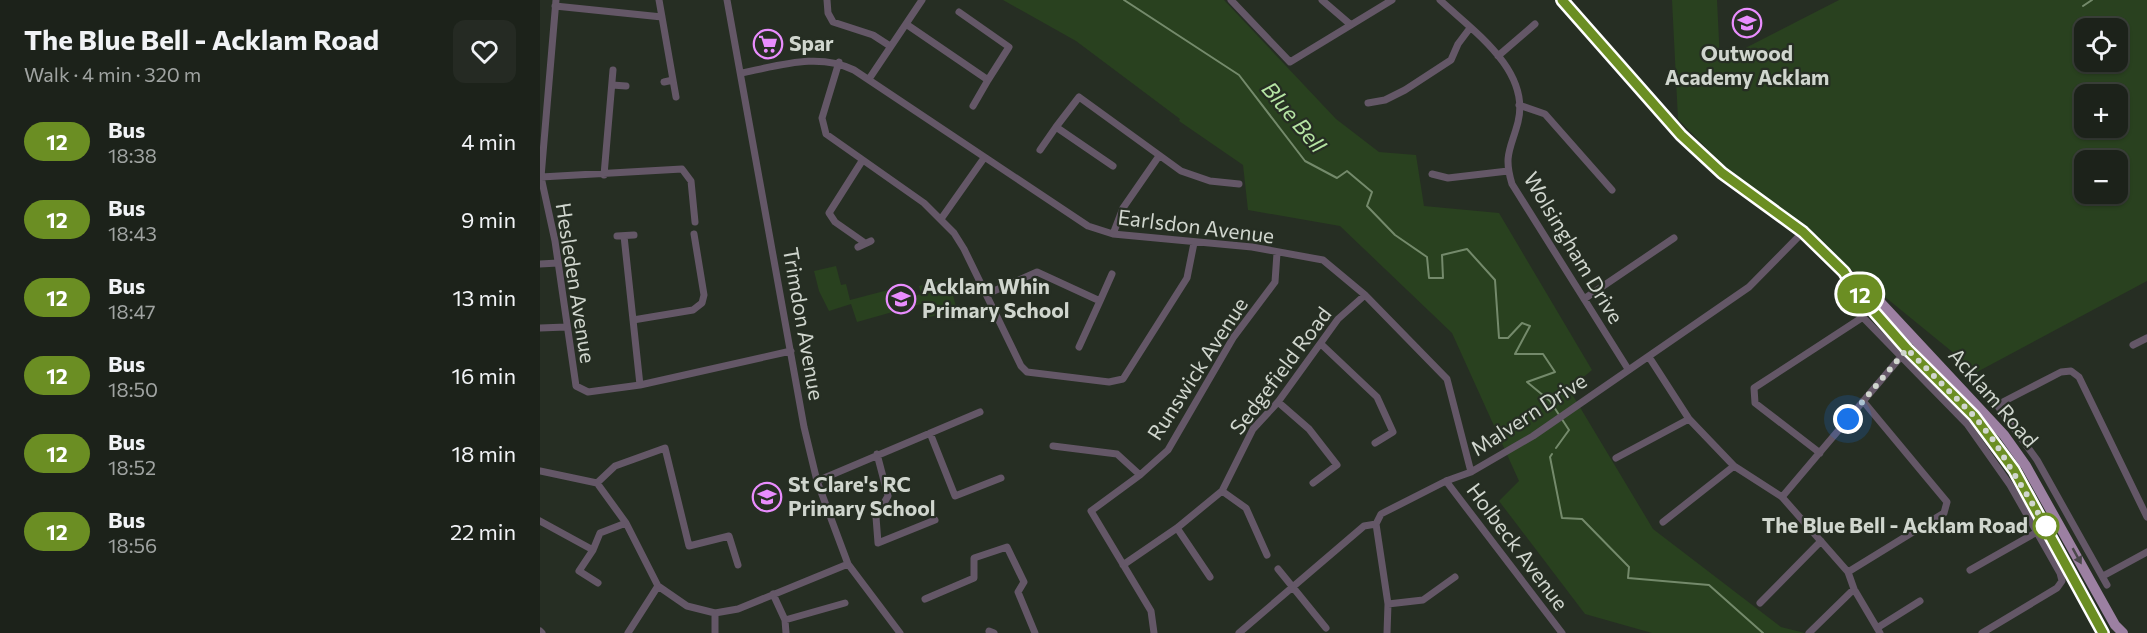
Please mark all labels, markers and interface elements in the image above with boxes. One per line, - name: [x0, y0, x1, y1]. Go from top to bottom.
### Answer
- school or university icon: Outwood Academy Acklam: [1731, 7, 1763, 39]
- map controls: [2074, 18, 2128, 204]
- button: locate: [2074, 18, 2128, 72]
- button: heart: [453, 20, 516, 83]
- text: The Blue Bell - Acklam Road: [24, 22, 379, 56]
- supermarket icon: Spar: [752, 28, 784, 60]
- place label: Spar: [789, 30, 834, 55]
- place label: Outwood Academy Acklam: [1665, 40, 1829, 89]
- text: Walk · 4 min · 320 m: [24, 62, 201, 86]
- water label: Blue Bell: [1257, 75, 1332, 158]
- button: +: [2074, 84, 2128, 138]
- text: Bus: [108, 116, 145, 143]
- text: 4 min: [461, 128, 516, 155]
- text: 12: [46, 129, 68, 154]
- text: 18:38: [108, 143, 157, 167]
- button: −: [2074, 150, 2128, 204]
- street label: Wolsingham Drive: [1519, 167, 1629, 328]
- text: Bus: [108, 194, 145, 221]
- street label: Hesleden Avenue: [551, 201, 602, 365]
- street label: Earlsdon Avenue: [1117, 204, 1276, 248]
- text: 9 min: [461, 206, 516, 233]
- text: 12: [46, 207, 68, 232]
- text: 18:43: [108, 221, 157, 245]
- street label: Trimdon Avenue: [779, 245, 830, 402]
- text: Bus: [108, 272, 145, 299]
- place label: Acklam Whin Primary School: [922, 273, 1069, 322]
- line badge: 12: [1833, 274, 1887, 314]
- text: 12: [1849, 282, 1871, 307]
- school or university icon: Acklam Whin Primary School: [885, 283, 917, 315]
- text: 13 min: [452, 284, 516, 311]
- text: 12: [46, 285, 68, 310]
- street label: Runswick Avenue: [1141, 292, 1252, 444]
- text: 18:47: [108, 299, 156, 323]
- street label: Sedgefield Road: [1224, 302, 1336, 439]
- street label: Acklam Road: [1944, 342, 2044, 452]
- text: Bus: [108, 350, 145, 377]
- text: 16 min: [452, 362, 516, 389]
- text: 12: [46, 363, 68, 388]
- street label: Malvern Drive: [1466, 367, 1591, 460]
- text: 18:50: [108, 377, 158, 401]
- your location: [1833, 404, 1863, 434]
- text: Bus: [108, 428, 145, 455]
- text: 18 min: [452, 440, 516, 467]
- text: 12: [46, 441, 68, 466]
- text: 18:52: [108, 455, 156, 479]
- place label: St Clare's RC Primary School: [788, 471, 935, 520]
- street label: Holbeck Avenue: [1462, 478, 1574, 615]
- school or university icon: St Clare's RC Primary School: [751, 481, 783, 513]
- text: Bus: [108, 506, 145, 533]
- place label: The Blue Bell - Acklam Road: [1762, 512, 2028, 537]
- marker: The Blue Bell - Acklam Road: [2033, 513, 2059, 539]
- text: 22 min: [450, 518, 516, 545]
- text: 12: [46, 519, 68, 544]
- text: 18:56: [108, 533, 157, 557]
- one-way arrow: [2072, 548, 2082, 565]

